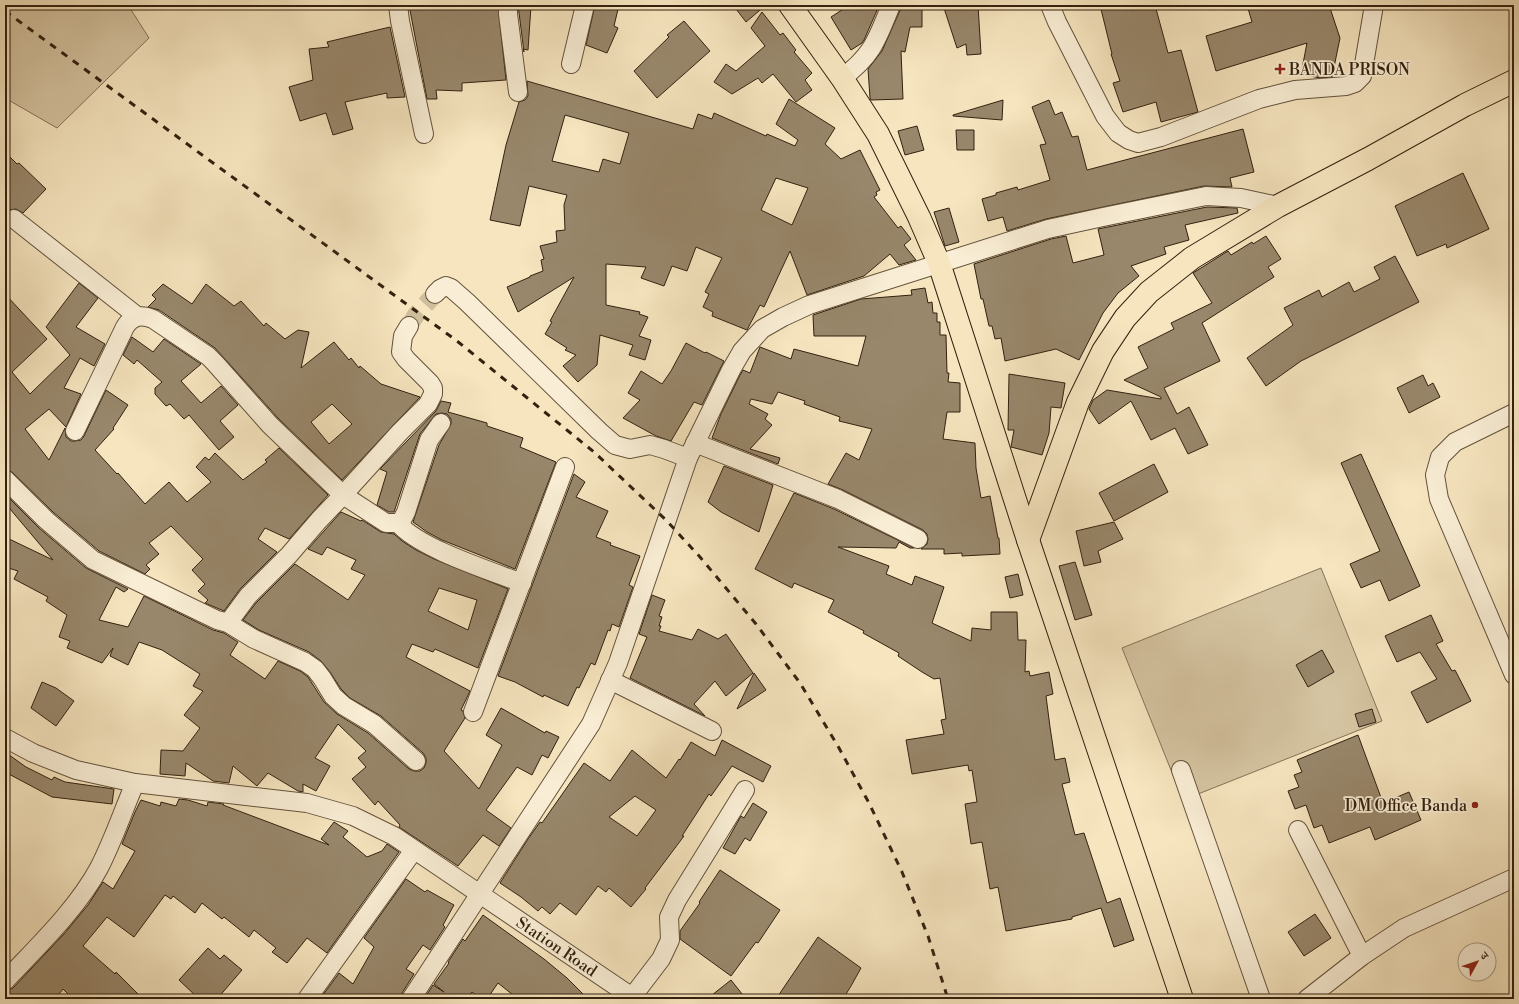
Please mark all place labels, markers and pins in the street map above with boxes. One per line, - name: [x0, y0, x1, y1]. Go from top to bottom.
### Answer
- place label: BANDA PRISON: [1288, 60, 1410, 80]
- marker: BANDA PRISON: [1274, 63, 1286, 75]
- place label: DM Office Banda: [1345, 796, 1468, 816]
- marker: DM Office Banda: [1470, 800, 1480, 810]

